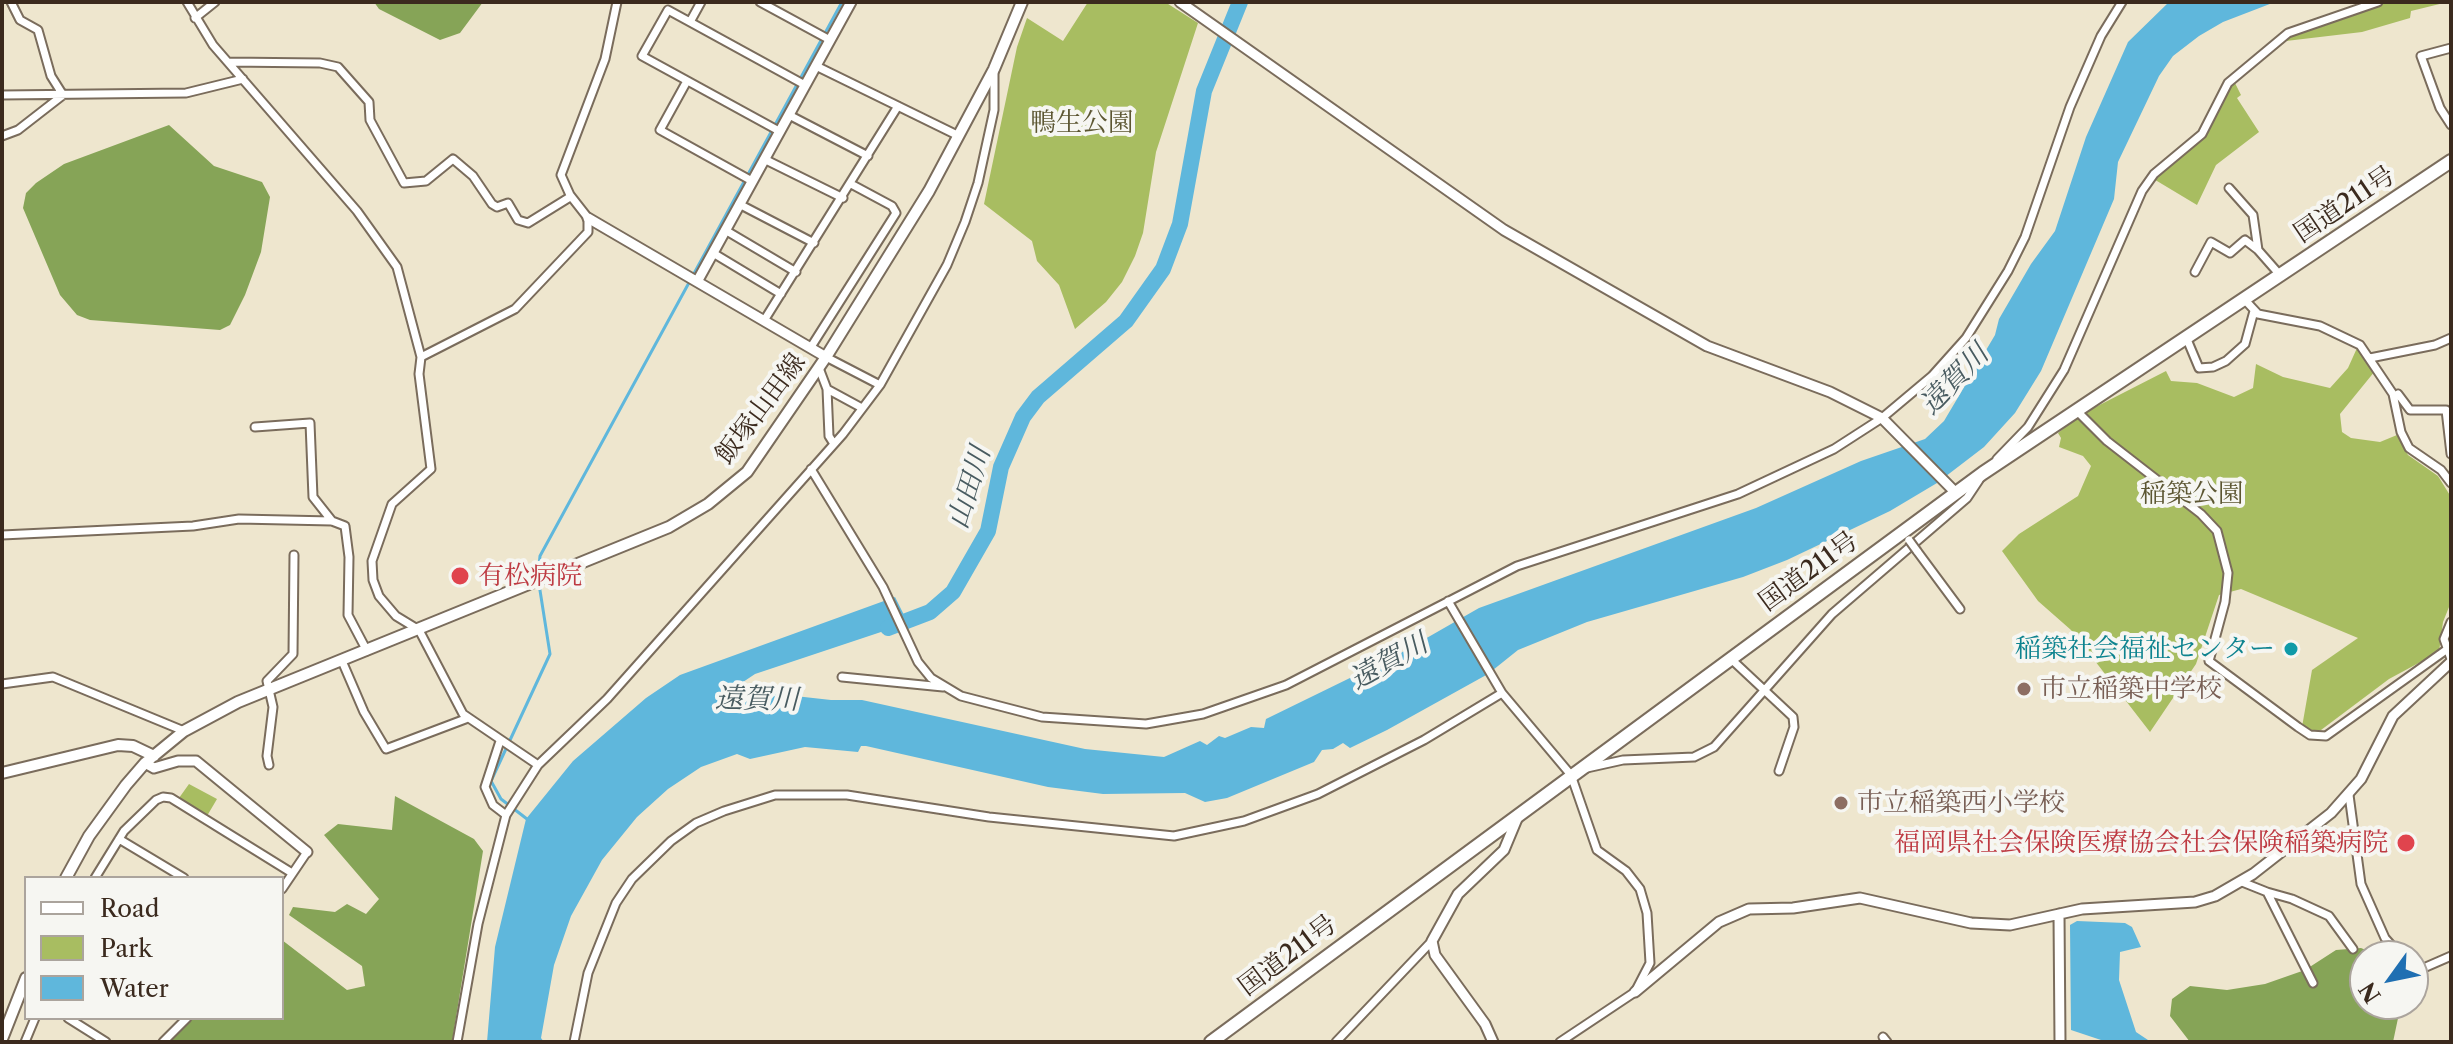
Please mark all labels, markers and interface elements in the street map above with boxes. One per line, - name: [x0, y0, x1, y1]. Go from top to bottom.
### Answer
- park label: 鴨生公園: [1030, 107, 1134, 139]
- street label: 国道211号: [2289, 160, 2401, 250]
- water label: 遠賀川: [1914, 338, 1996, 422]
- street label: 飯塚山田線: [709, 348, 813, 470]
- water label: 山田川: [942, 443, 998, 533]
- park label: 稲築公園: [2140, 478, 2244, 510]
- street label: 国道211号: [1753, 526, 1865, 618]
- place label: 有松病院: [478, 560, 582, 592]
- marker: 有松病院: [449, 565, 471, 587]
- water label: 遠賀川: [1344, 627, 1434, 697]
- place label: 稲築社会福祉センター: [2015, 633, 2275, 665]
- marker: 稲築社会福祉センター: [2282, 640, 2300, 658]
- place label: 市立稲築中学校: [2040, 673, 2222, 705]
- marker: 市立稲築中学校: [2015, 680, 2033, 698]
- water label: 遠賀川: [715, 682, 799, 718]
- place label: 市立稲築西小学校: [1857, 787, 2065, 819]
- marker: 市立稲築西小学校: [1832, 794, 1850, 812]
- place label: 福岡県社会保険医療協会社会保険稲築病院: [1894, 827, 2388, 859]
- marker: 福岡県社会保険医療協会社会保険稲築病院: [2395, 832, 2417, 854]
- legend: [24, 876, 284, 1020]
- text: Road: [100, 894, 159, 923]
- street label: 国道211号: [1233, 909, 1343, 1003]
- text: Park: [100, 934, 152, 963]
- north arrow: [2349, 940, 2429, 1020]
- text: Water: [100, 974, 169, 1003]
- text: N: [2354, 977, 2387, 1008]

